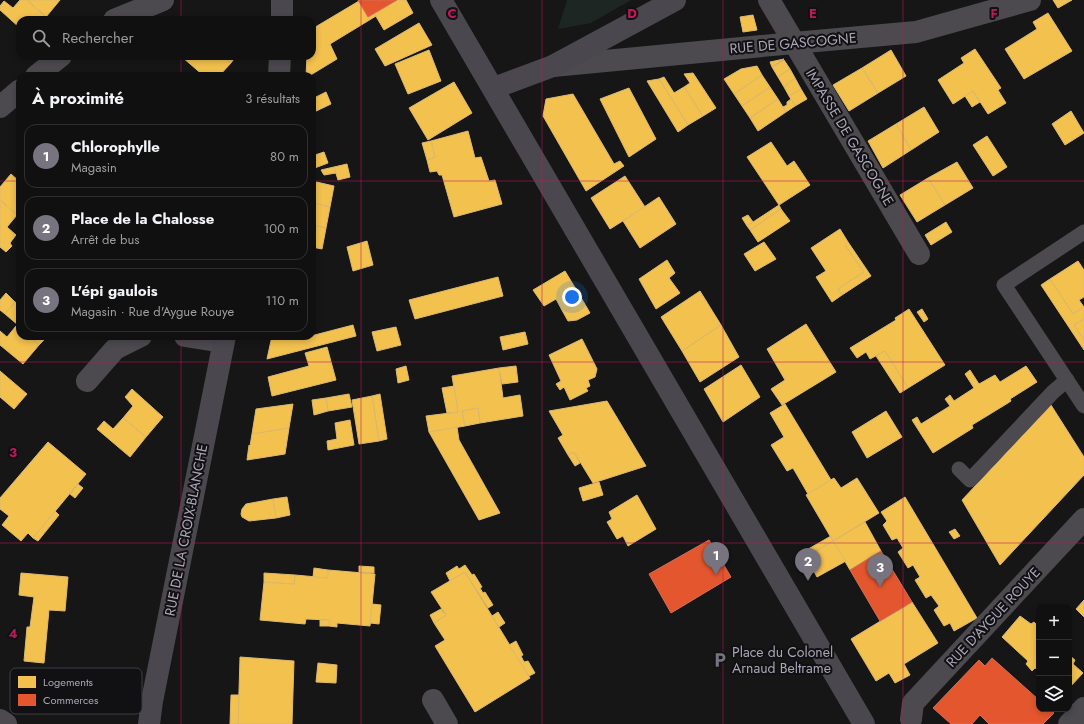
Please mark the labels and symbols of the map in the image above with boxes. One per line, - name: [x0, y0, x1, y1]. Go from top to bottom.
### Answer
- text: C: [447, 4, 457, 23]
- text: D: [627, 4, 637, 23]
- text: E: [809, 4, 817, 23]
- text: F: [990, 4, 998, 23]
- street label: RUE DE GASCOGNE: [729, 27, 857, 59]
- street label: IMPASSE DE GASCOGNE: [801, 65, 899, 209]
- your location: [562, 287, 582, 307]
- street label: RUE DE LA CROIX-BLANCHE: [160, 442, 212, 618]
- text: 3: [9, 443, 17, 462]
- pin: 1: [703, 542, 729, 575]
- pin: 2: [795, 548, 821, 581]
- pin: 3: [867, 554, 893, 587]
- street label: RUE D'AYGUE ROUYE: [941, 563, 1045, 671]
- text: 4: [8, 624, 18, 643]
- place label: Place du Colonel Arnaud Beltrame: [732, 642, 833, 678]
- parking icon: Place du Colonel Arnaud Beltrame: [711, 651, 729, 669]
- legend: [10, 668, 142, 714]
- text: Logements: [43, 674, 94, 690]
- text: Commerces: [43, 692, 99, 708]

